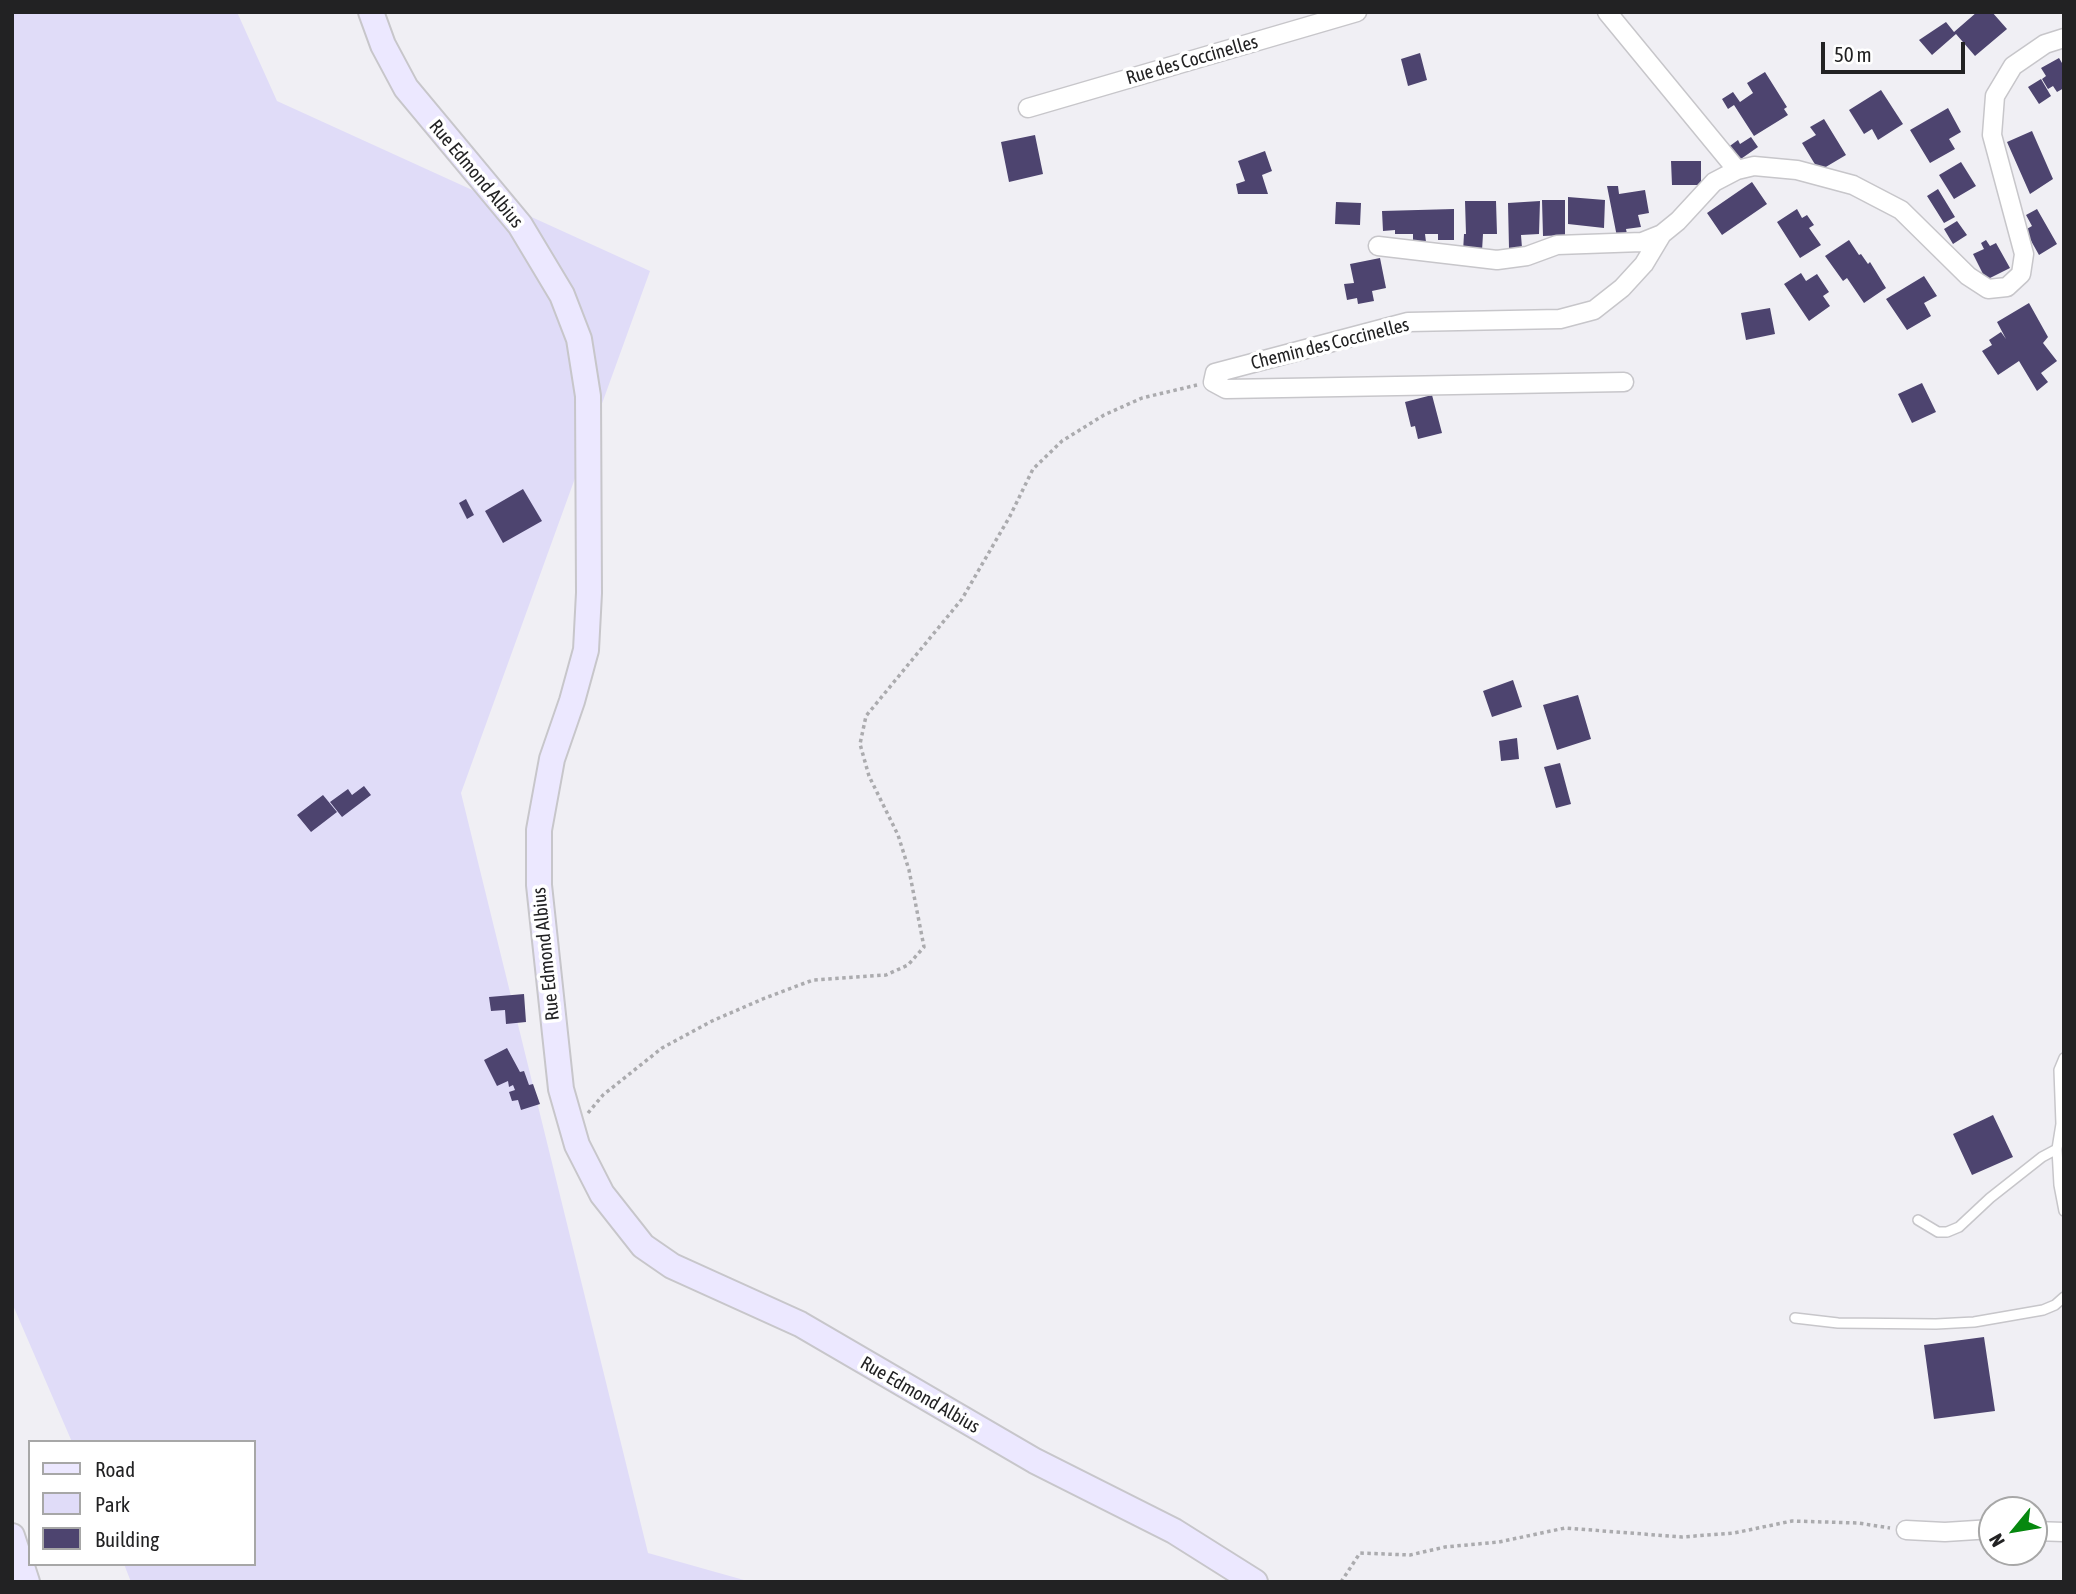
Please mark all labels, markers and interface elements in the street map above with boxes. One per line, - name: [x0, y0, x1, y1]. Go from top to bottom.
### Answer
- scale bar: [1824, 28, 1968, 72]
- street label: Rue des Coccinelles: [1124, 30, 1260, 90]
- text: 50 m: [1834, 42, 1872, 66]
- street label: Rue Edmond Albius: [424, 115, 528, 233]
- street label: Chemin des Coccinelles: [1249, 313, 1411, 375]
- street label: Rue Edmond Albius: [528, 886, 564, 1022]
- street label: Rue Edmond Albius: [856, 1352, 984, 1438]
- legend: [28, 1440, 256, 1566]
- text: Road: [95, 1457, 135, 1481]
- text: Park: [95, 1492, 130, 1516]
- north arrow: [1978, 1496, 2048, 1566]
- text: Building: [95, 1527, 159, 1551]
- text: N: [1984, 1530, 2009, 1551]

